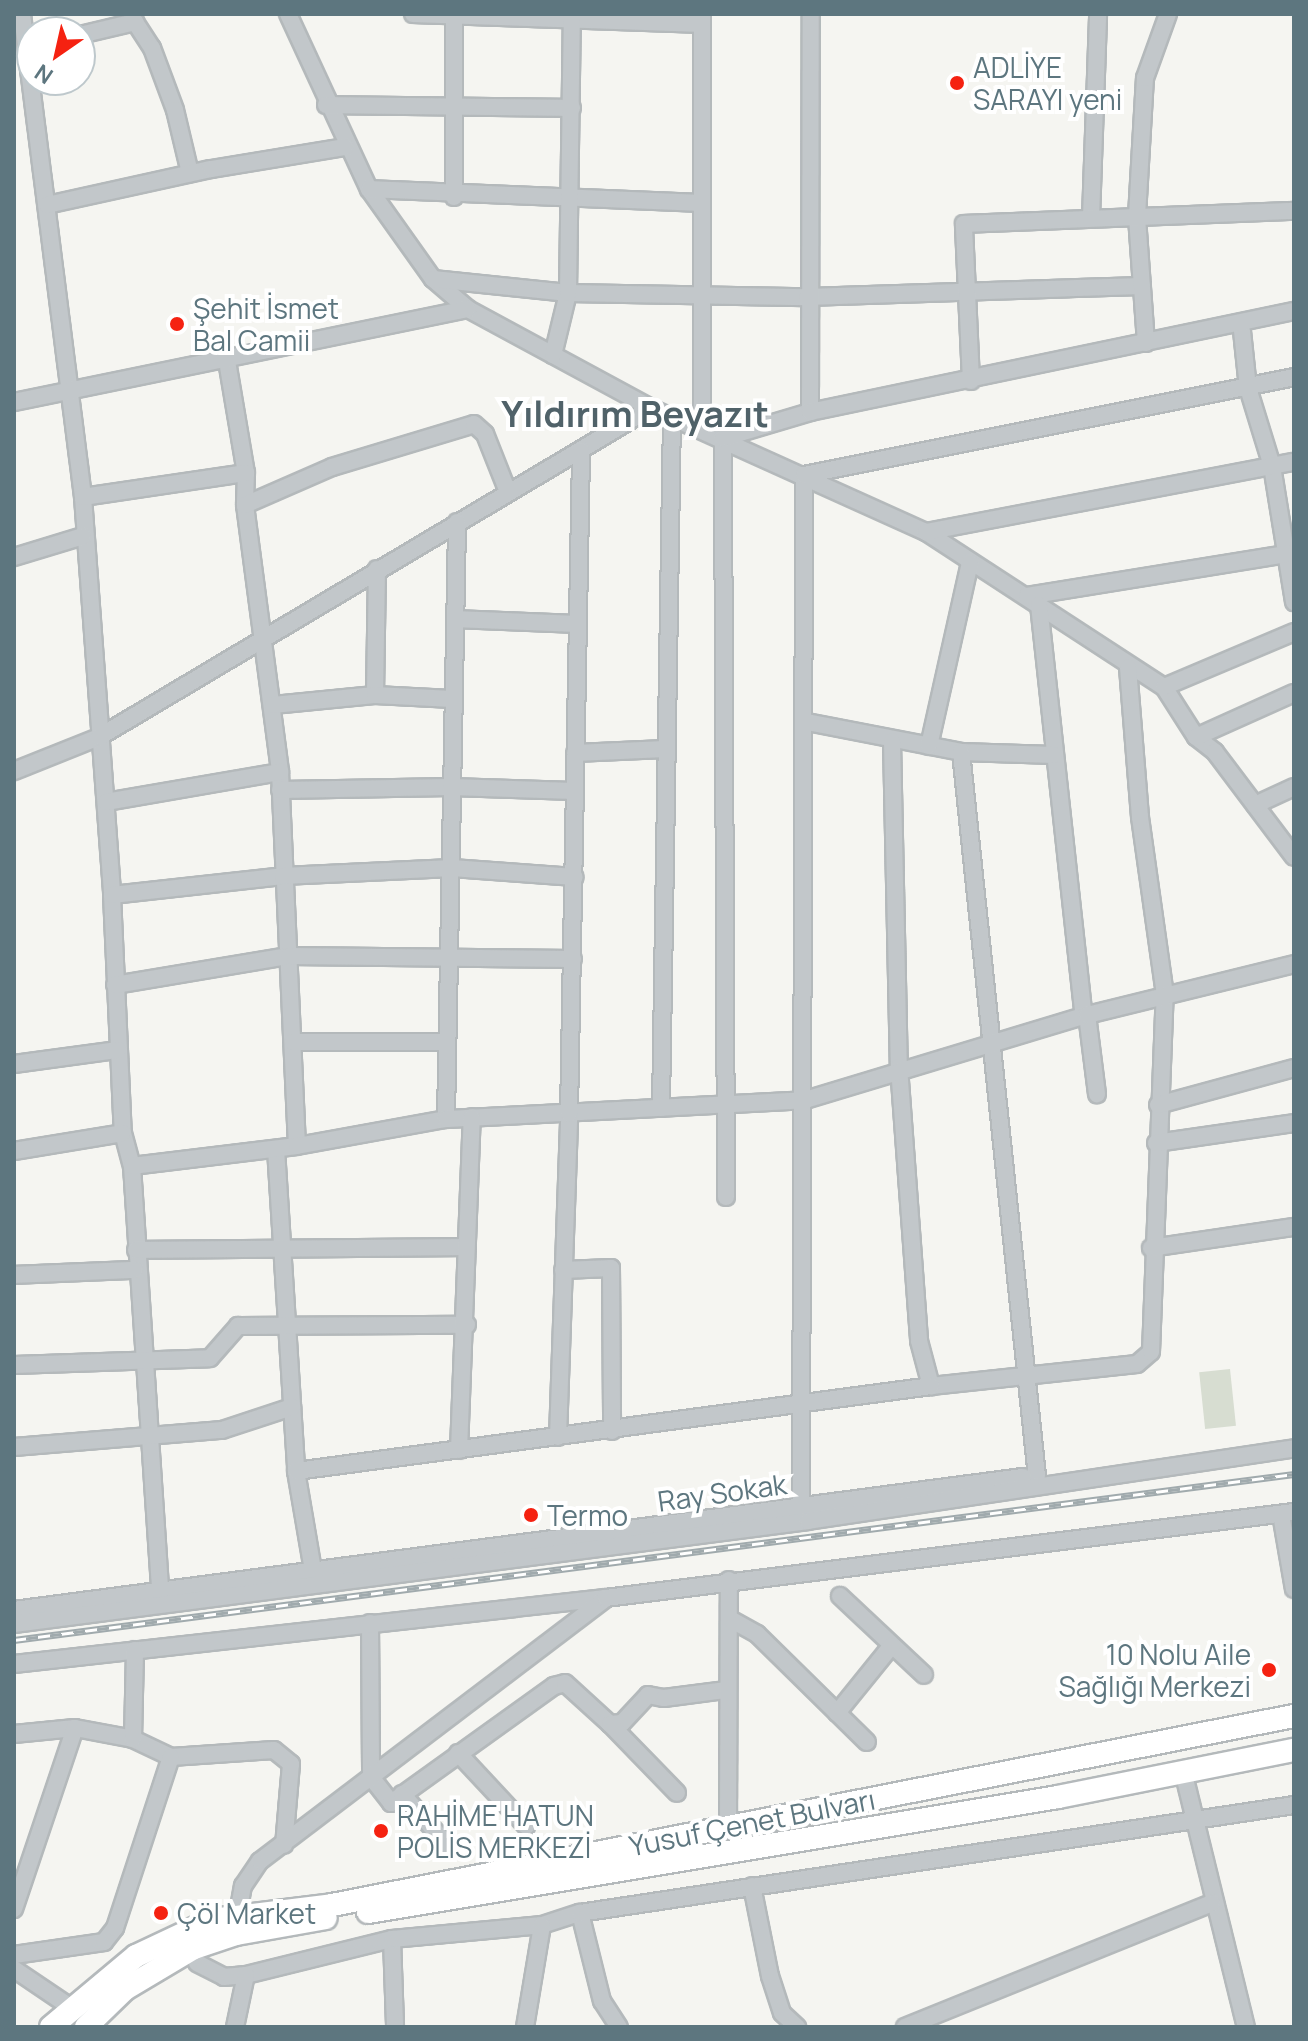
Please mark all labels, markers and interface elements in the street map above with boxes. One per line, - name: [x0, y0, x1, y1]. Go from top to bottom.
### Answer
- north arrow: [16, 16, 96, 96]
- place label: ADLİYE SARAYI yeni: [973, 50, 1122, 116]
- text: N: [29, 57, 59, 91]
- marker: ADLİYE SARAYI yeni: [948, 74, 966, 92]
- place label: Şehit İsmet Bal Camii: [193, 291, 339, 357]
- marker: Şehit İsmet Bal Camii: [168, 315, 186, 333]
- district label: Yıldırım Beyazıt: [501, 392, 769, 436]
- street label: Ray Sokak: [655, 1466, 789, 1518]
- place label: Termo: [547, 1498, 628, 1532]
- marker: Termo: [522, 1506, 540, 1524]
- place label: 10 Nolu Aile Sağlığı Merkezi: [1058, 1637, 1251, 1703]
- marker: 10 Nolu Aile Sağlığı Merkezi: [1258, 1659, 1280, 1681]
- street label: Yusuf Çenet Bulvarı: [626, 1782, 878, 1862]
- place label: RAHİME HATUN POLİS MERKEZİ: [397, 1798, 594, 1864]
- marker: RAHİME HATUN POLİS MERKEZİ: [372, 1822, 390, 1840]
- place label: Çöl Market: [177, 1896, 316, 1930]
- marker: Çöl Market: [152, 1904, 170, 1922]

